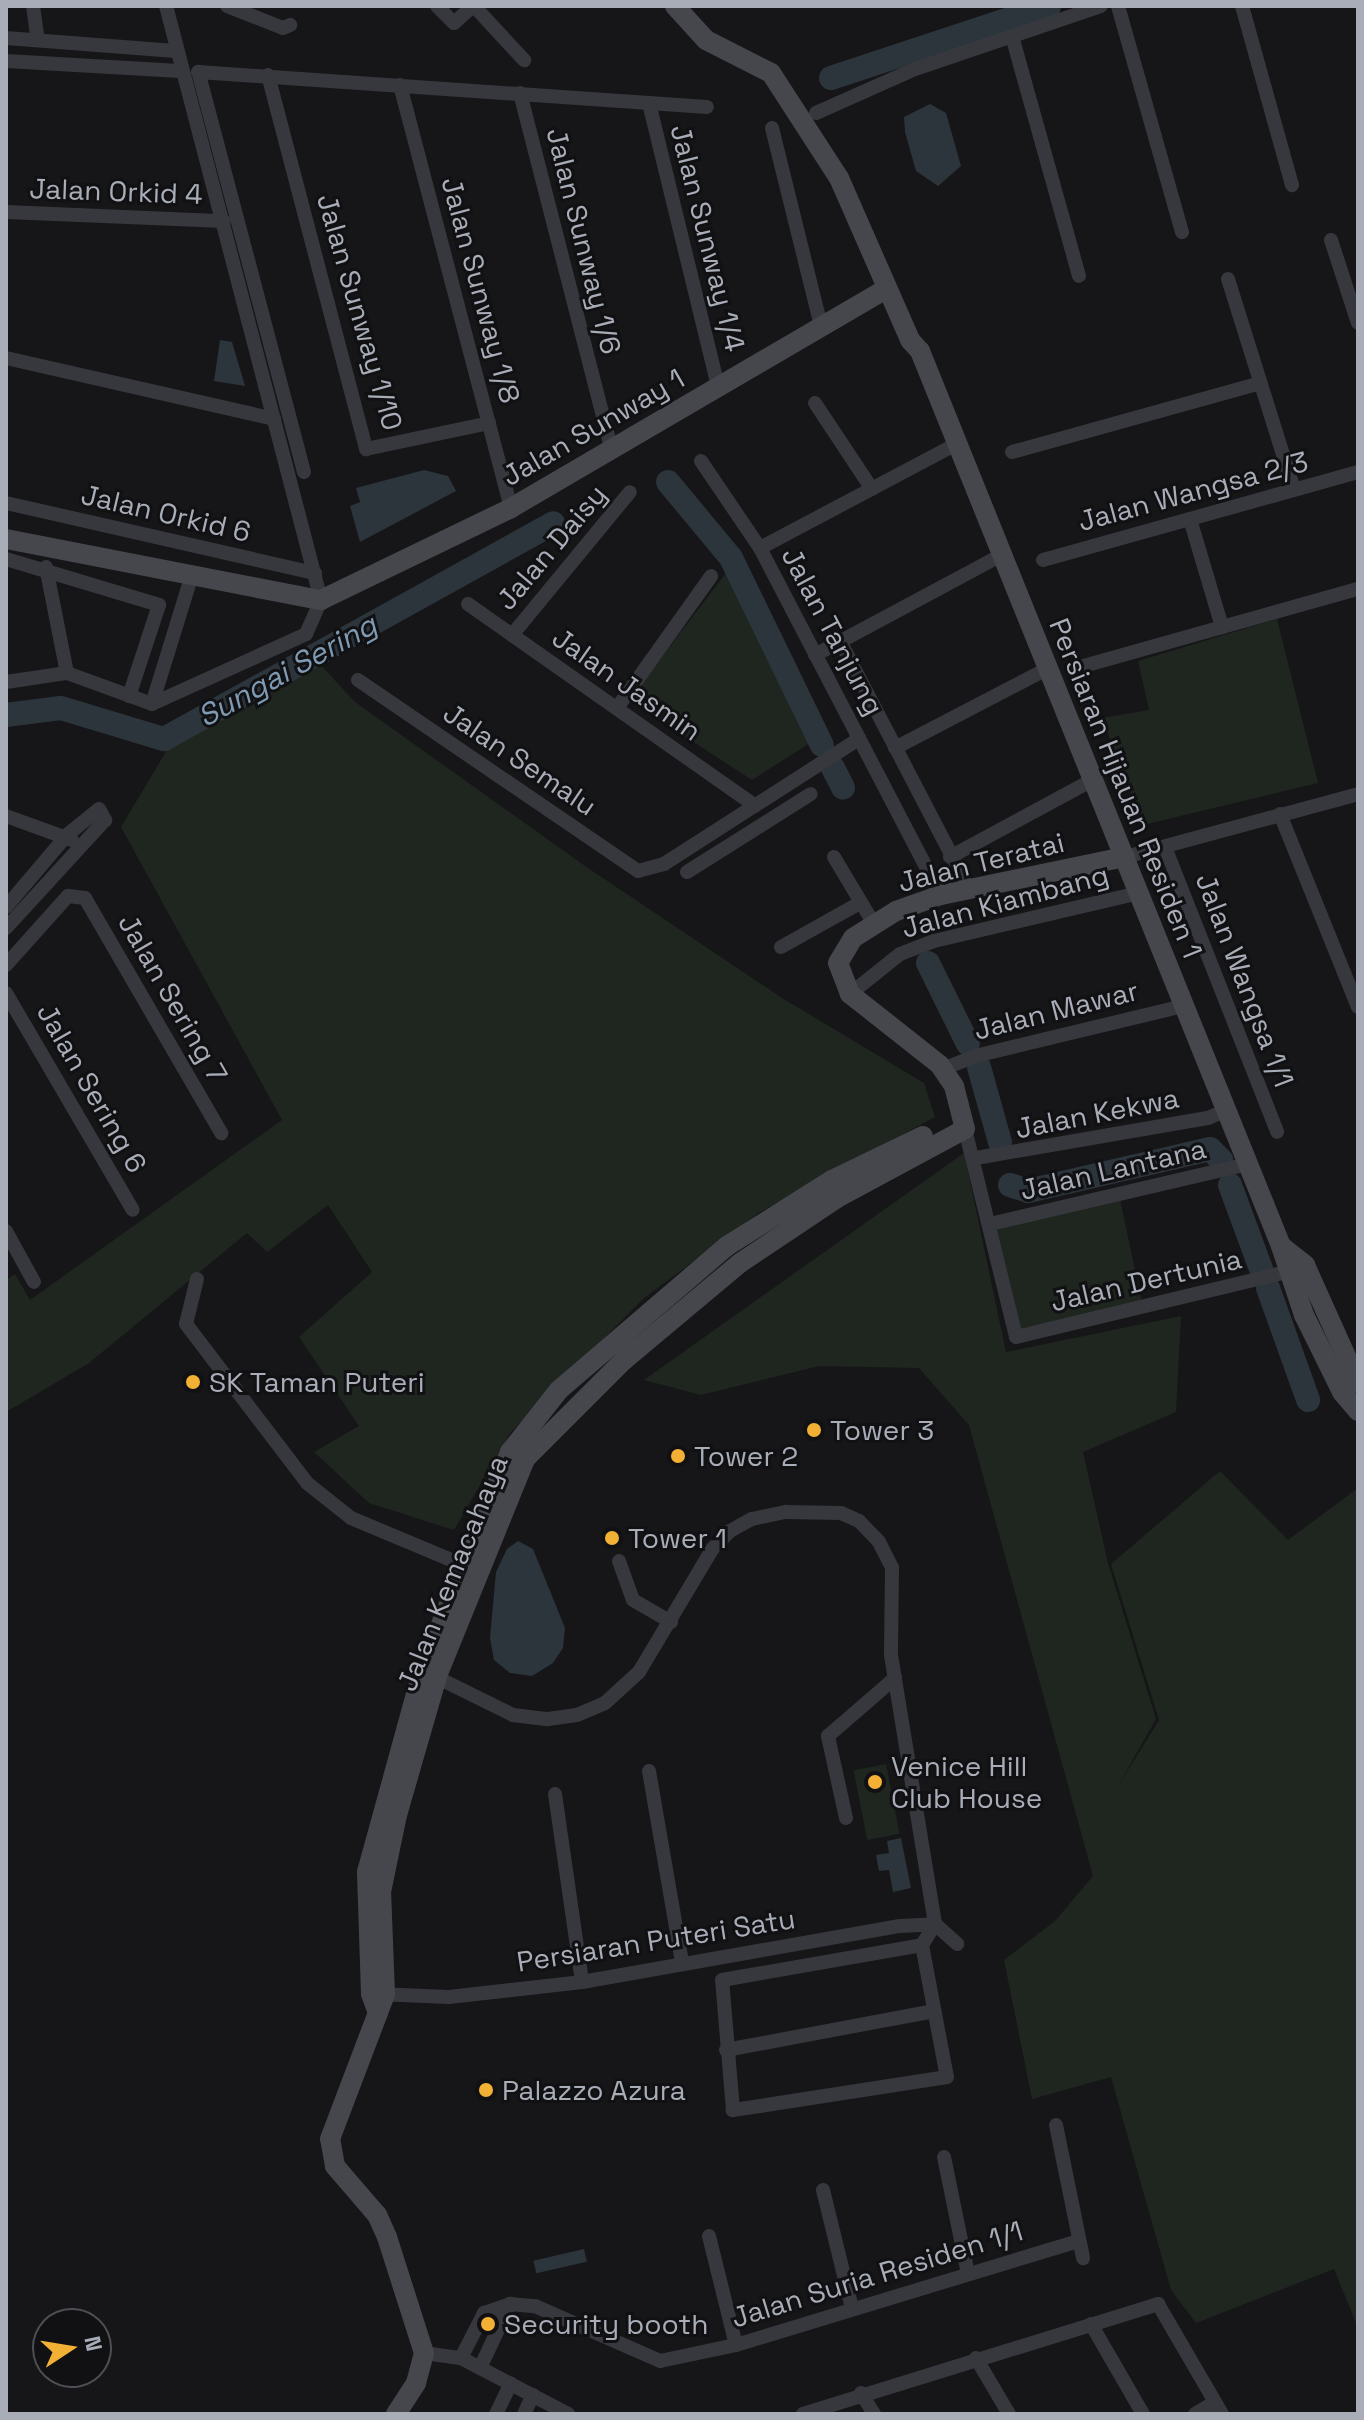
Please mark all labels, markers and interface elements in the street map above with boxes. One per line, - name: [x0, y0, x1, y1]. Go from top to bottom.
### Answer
- street label: Jalan Sunway 1/4: [664, 121, 752, 355]
- street label: Jalan Sunway 1/6: [540, 124, 628, 358]
- street label: Jalan Orkid 4: [29, 171, 203, 211]
- street label: Jalan Sunway 1/8: [435, 173, 527, 407]
- street label: Jalan Sunway 1/10: [310, 190, 410, 434]
- street label: Jalan Sunway 1: [496, 361, 690, 493]
- street label: Jalan Wangsa 2/3: [1074, 444, 1312, 538]
- street label: Jalan Orkid 6: [78, 477, 254, 549]
- street label: Jalan Daisy: [489, 478, 613, 616]
- street label: Jalan Tanjung: [775, 541, 891, 721]
- water label: Sungai Sering: [191, 607, 383, 735]
- street label: Persiaran Hijauan Residen 1: [1042, 613, 1210, 963]
- street label: Jalan Jasmin: [546, 620, 708, 748]
- street label: Jalan Semalu: [437, 696, 603, 822]
- street label: Jalan Teratai: [894, 825, 1068, 899]
- street label: Jalan Kiambang: [898, 857, 1112, 945]
- street label: Jalan Wangsa 1/1: [1189, 868, 1301, 1092]
- street label: Jalan Sering 7: [111, 908, 235, 1088]
- street label: Jalan Mawar: [970, 973, 1142, 1047]
- street label: Jalan Sering 6: [30, 997, 154, 1179]
- street label: Jalan Kekwa: [1012, 1081, 1182, 1145]
- street label: Jalan Lantana: [1017, 1131, 1209, 1207]
- street label: Jalan Dertunia: [1047, 1242, 1245, 1318]
- place label: SK Taman Puteri: [209, 1365, 425, 1399]
- marker: SK Taman Puteri: [184, 1373, 202, 1391]
- place label: Tower 3: [830, 1413, 934, 1447]
- marker: Tower 3: [805, 1421, 823, 1439]
- place label: Tower 2: [694, 1439, 798, 1473]
- marker: Tower 2: [669, 1447, 687, 1465]
- street label: Jalan Kemacahaya: [389, 1450, 515, 1696]
- place label: Tower 1: [628, 1521, 727, 1555]
- marker: Tower 1: [603, 1529, 621, 1547]
- place label: Venice Hill Club House: [891, 1749, 1042, 1815]
- marker: Venice Hill Club House: [866, 1773, 884, 1791]
- street label: Persiaran Puteri Satu: [514, 1901, 798, 1979]
- place label: Palazzo Azura: [502, 2073, 686, 2107]
- marker: Palazzo Azura: [477, 2081, 495, 2099]
- street label: Jalan Suria Residen 1/1: [727, 2214, 1027, 2334]
- place label: Security booth: [504, 2307, 708, 2341]
- north arrow: [32, 2308, 112, 2388]
- marker: Security booth: [479, 2315, 497, 2333]
- text: N: [78, 2333, 109, 2354]

